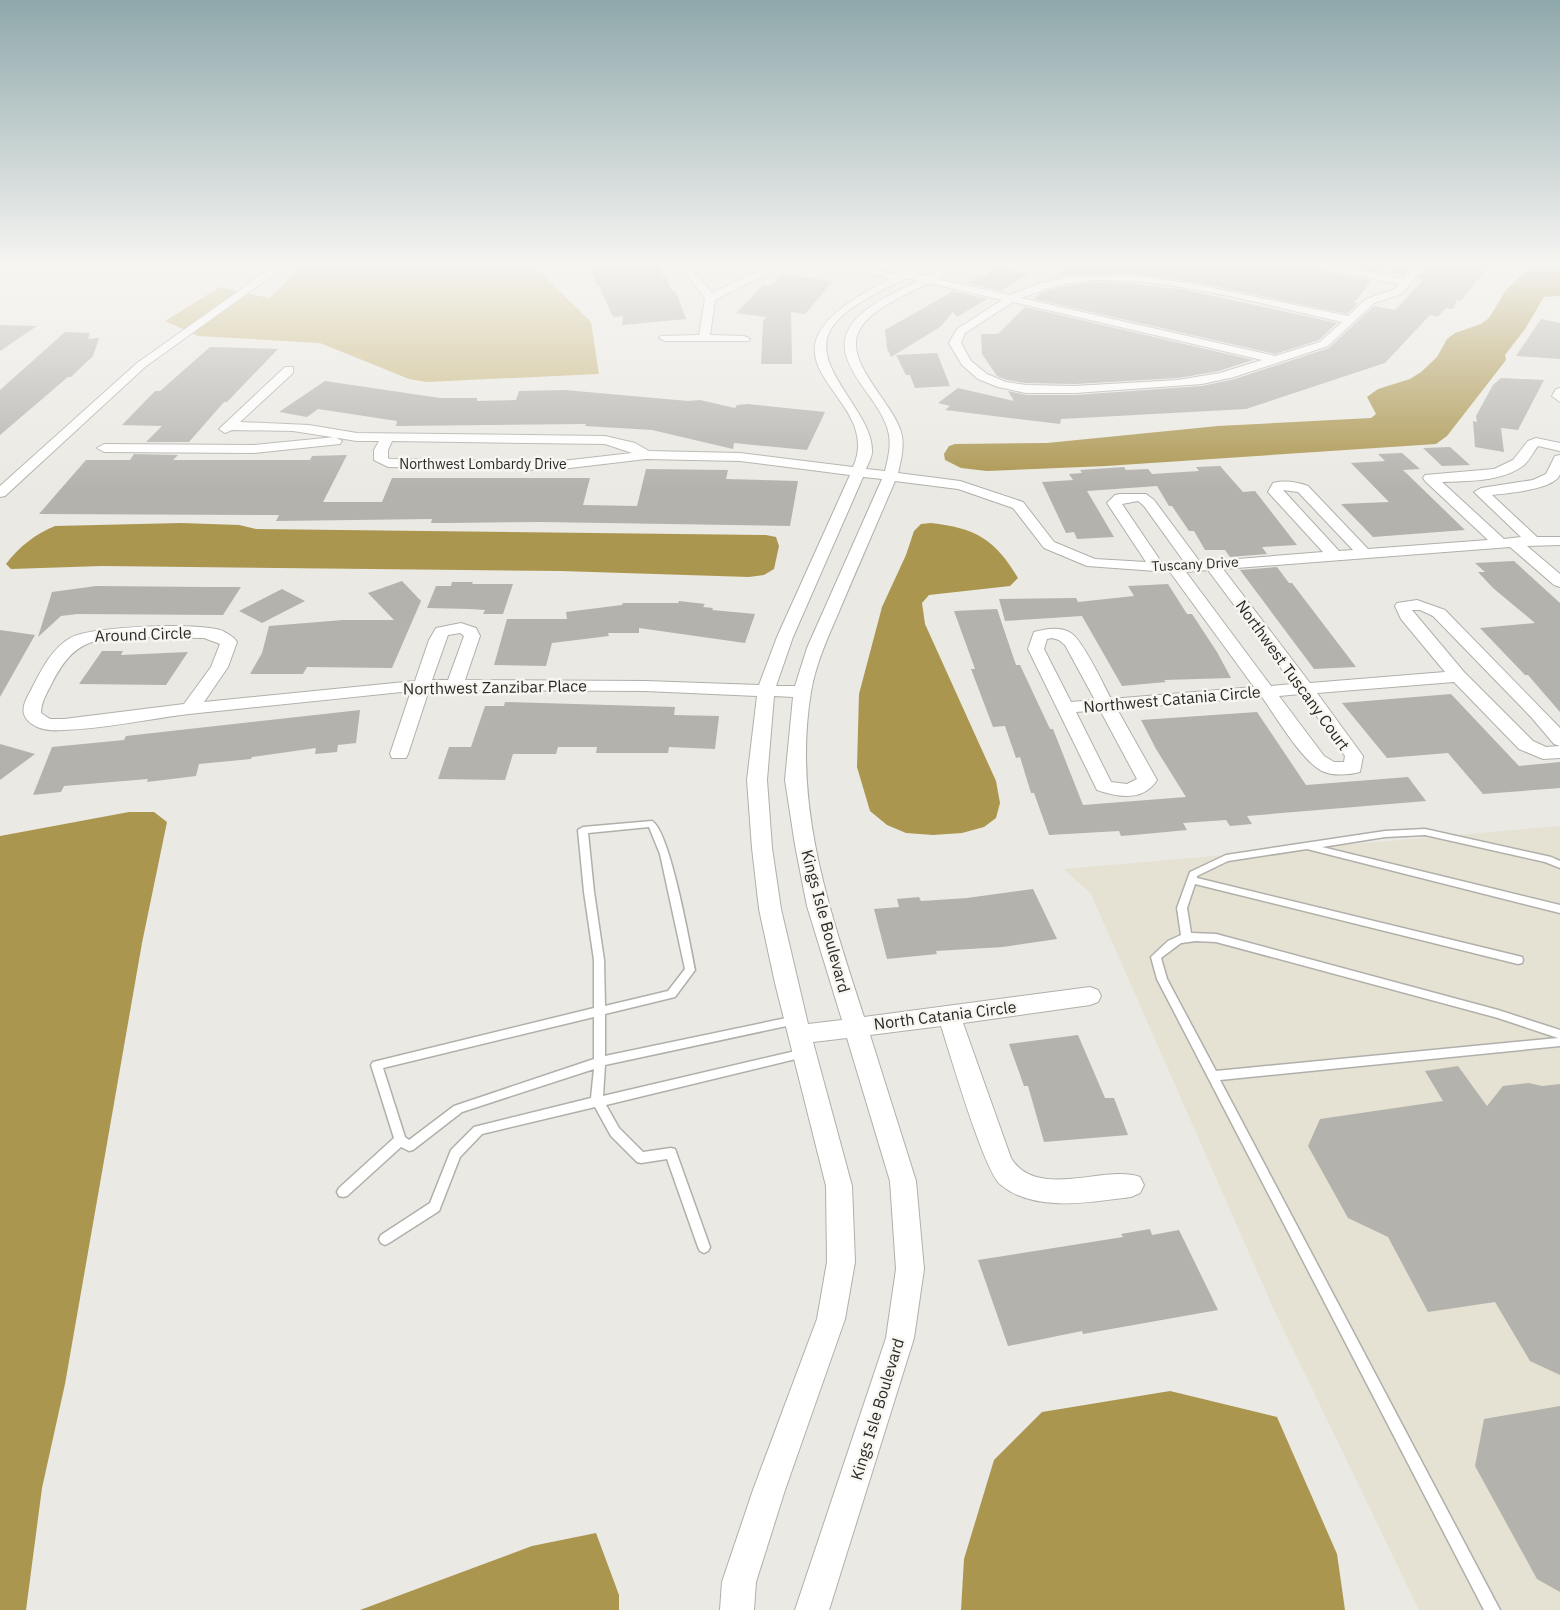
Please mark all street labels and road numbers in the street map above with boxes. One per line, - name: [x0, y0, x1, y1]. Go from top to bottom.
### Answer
- street label: Northwest Lombardy Drive: [399, 455, 567, 473]
- street label: Tuscany Drive: [1151, 553, 1239, 575]
- street label: Northwest Tuscany Court: [1232, 596, 1354, 754]
- street label: Around Circle: [94, 622, 192, 646]
- street label: Northwest Zanzibar Place: [403, 675, 587, 699]
- street label: Northwest Catania Circle: [1083, 681, 1262, 717]
- street label: Kings Isle Boulevard: [797, 847, 855, 995]
- street label: North Catania Circle: [872, 996, 1018, 1034]
- street label: Kings Isle Boulevard: [846, 1336, 908, 1482]

